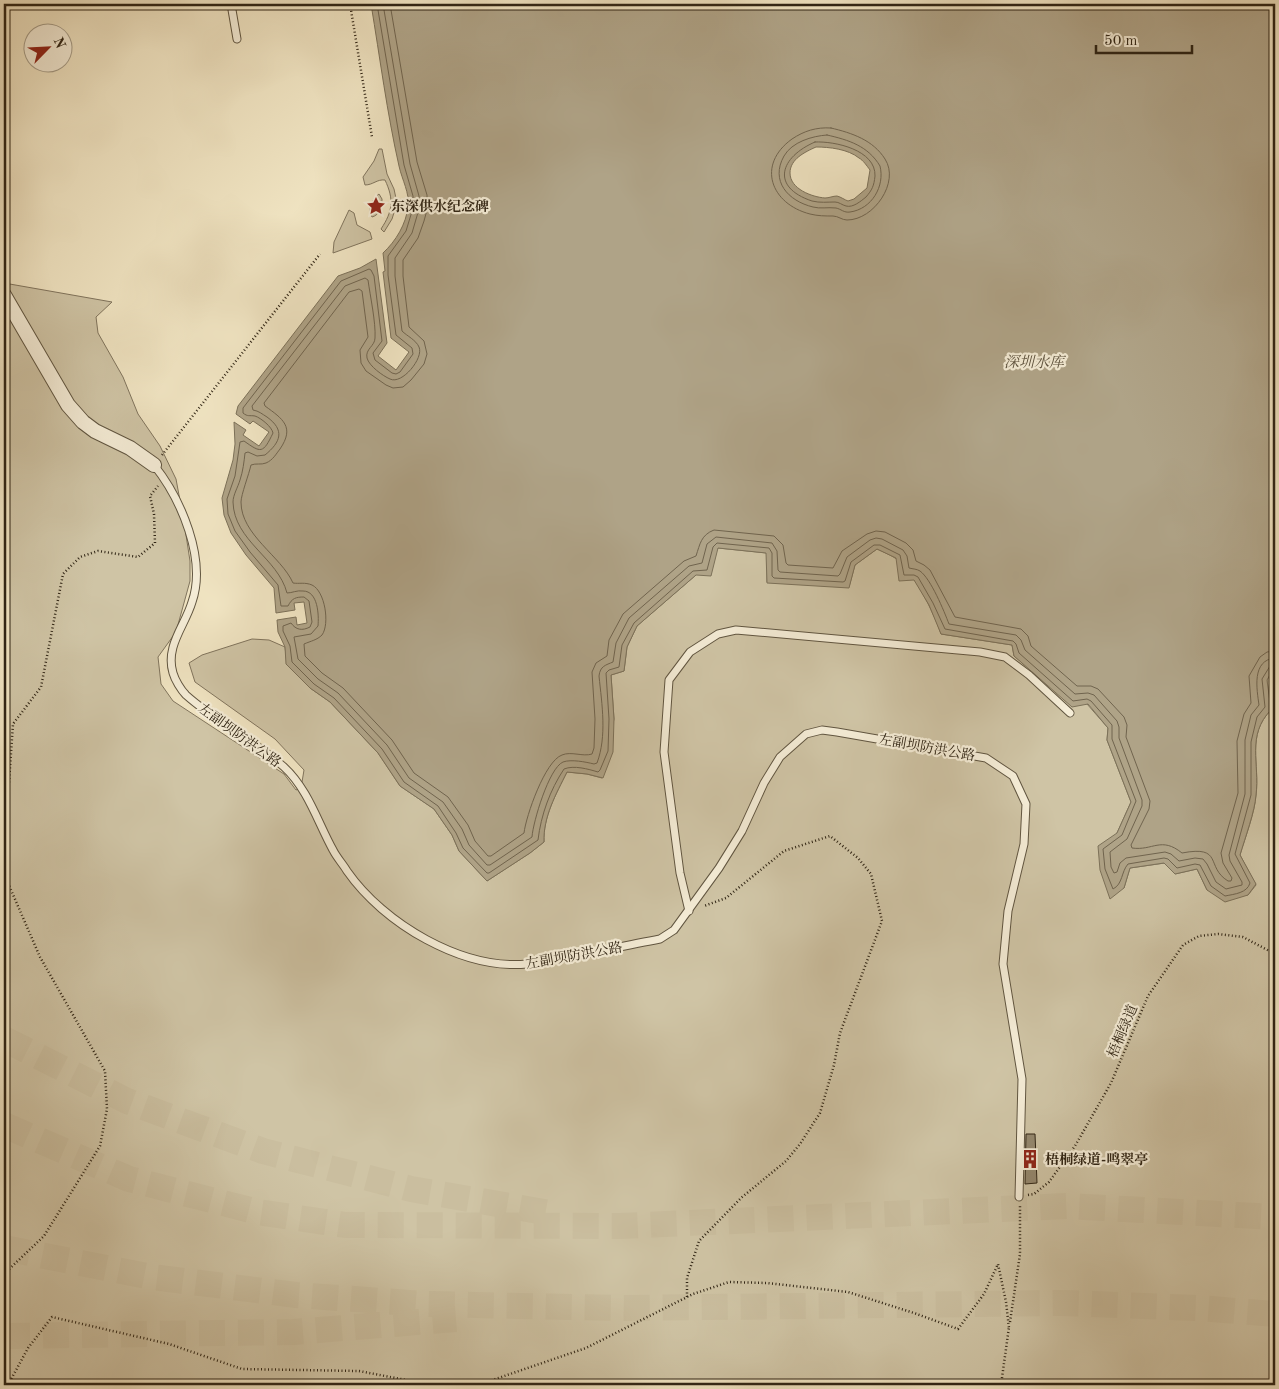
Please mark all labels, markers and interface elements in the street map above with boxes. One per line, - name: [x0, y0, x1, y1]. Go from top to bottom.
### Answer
- north arrow: [22, 22, 72, 72]
- scale bar: [1096, 22, 1193, 54]
- text: 50 m: [1104, 34, 1138, 49]
- text: N: [50, 35, 68, 51]
- place icon: 东深供水纪念碑: [365, 195, 387, 217]
- place label: 东深供水纪念碑: [391, 198, 489, 214]
- water label: 深圳水库: [1004, 354, 1067, 371]
- street label: 左副坝防洪公路: [196, 701, 284, 770]
- street label: 左副坝防洪公路: [877, 732, 976, 763]
- street label: 左副坝防洪公路: [525, 940, 624, 971]
- street label: 梧桐绿道: [1105, 1002, 1140, 1060]
- building icon: 梧桐绿道-鸣翠亭: [1019, 1148, 1041, 1170]
- place label: 梧桐绿道-鸣翠亭: [1045, 1152, 1148, 1167]

